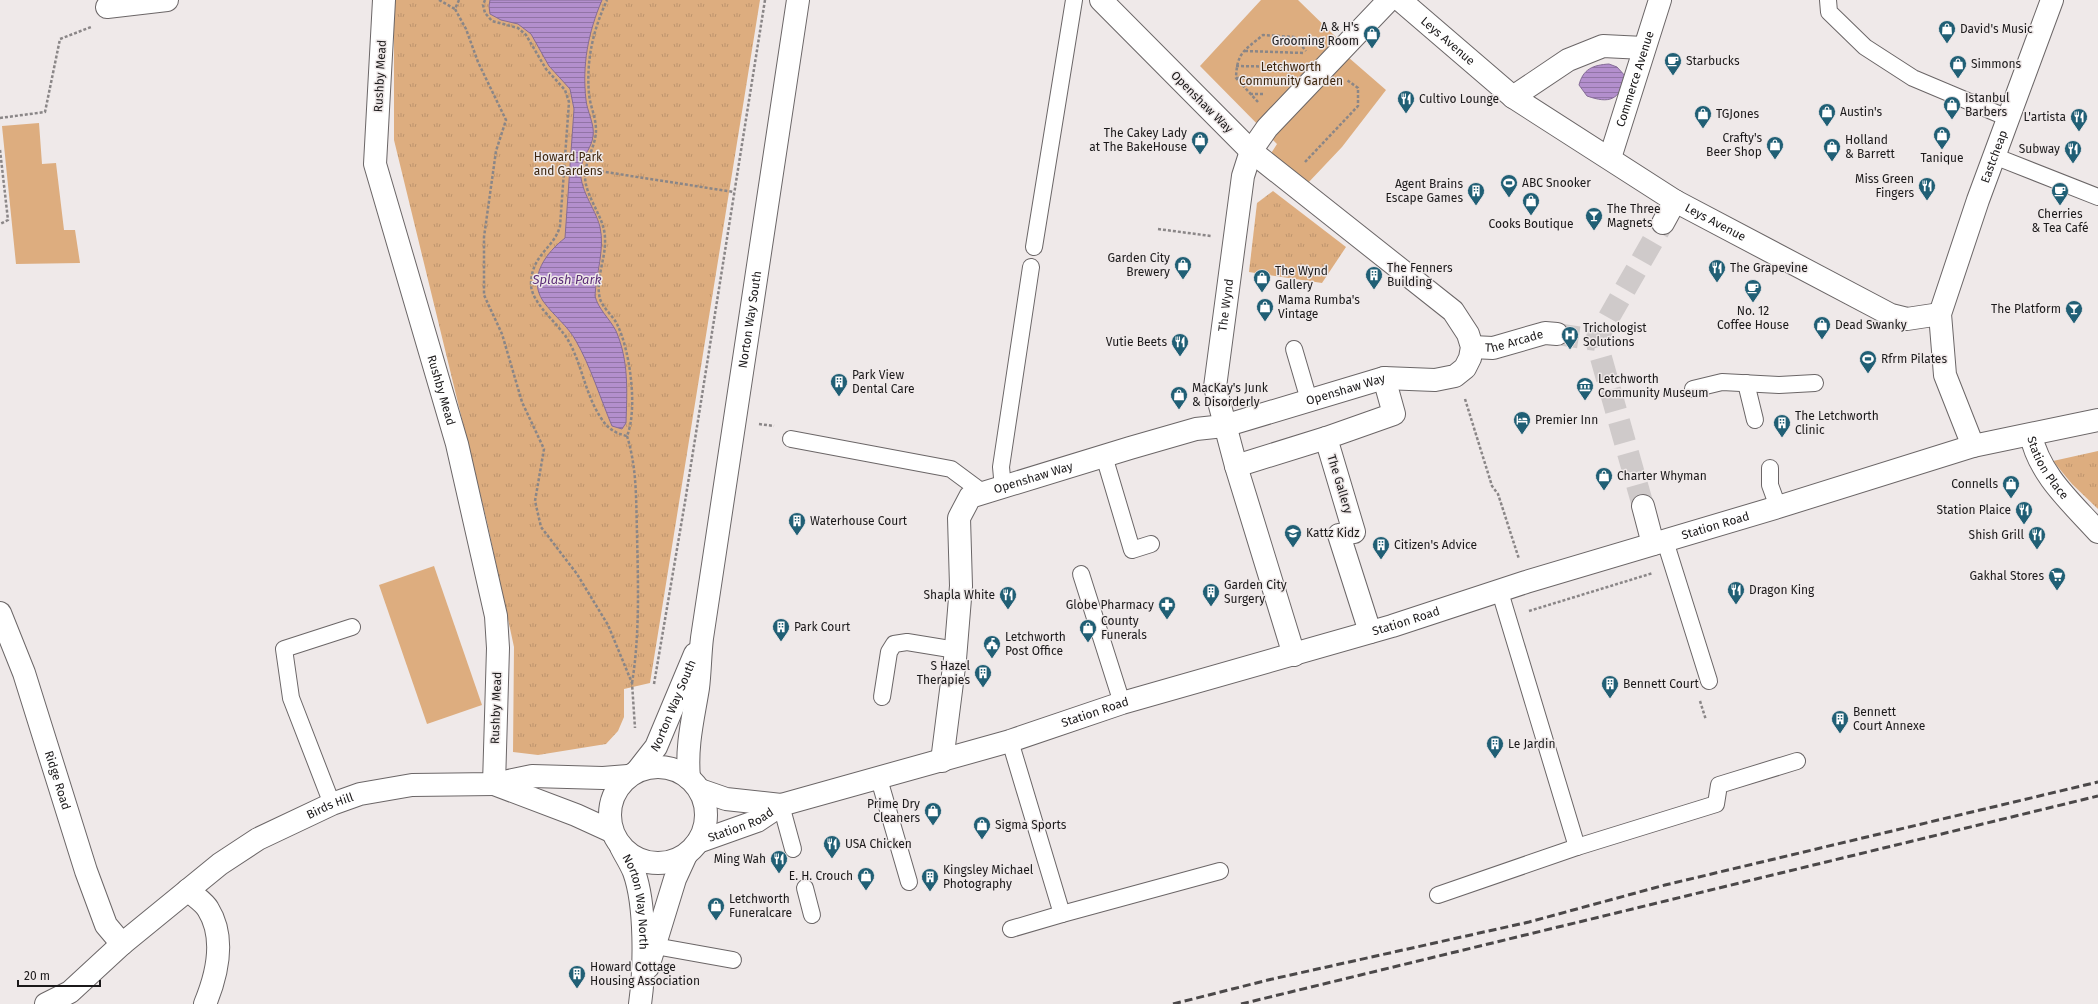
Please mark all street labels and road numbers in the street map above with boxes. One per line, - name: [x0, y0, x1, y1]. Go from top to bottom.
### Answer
- street label: Leys Avenue: [1418, 14, 1478, 68]
- street label: Commerce Avenue: [1613, 29, 1657, 129]
- street label: Rushby Mead: [371, 39, 389, 113]
- street label: Openshaw Way: [1168, 68, 1236, 136]
- street label: Eastcheap: [1978, 128, 2010, 185]
- street label: Leys Avenue: [1683, 201, 1748, 244]
- street label: Norton Way South: [736, 270, 764, 369]
- street label: The Wynd: [1215, 278, 1236, 332]
- street label: The Arcade: [1485, 327, 1545, 355]
- street label: Rushby Mead: [424, 353, 458, 427]
- street label: Openshaw Way: [1304, 371, 1387, 408]
- street label: Station Place: [2024, 435, 2071, 502]
- street label: The Gallery: [1324, 453, 1356, 515]
- street label: Openshaw Way: [992, 459, 1075, 496]
- street label: Station Road: [1680, 509, 1751, 542]
- street label: Station Road: [1371, 604, 1441, 638]
- street label: Norton Way South: [648, 658, 699, 755]
- street label: Rushby Mead: [488, 672, 504, 744]
- street label: Station Road: [1060, 694, 1130, 730]
- street label: Ridge Road: [42, 749, 73, 812]
- street label: Birds Hill: [304, 790, 356, 822]
- street label: Station Road: [706, 805, 776, 845]
- street label: Norton Way North: [619, 852, 651, 950]

